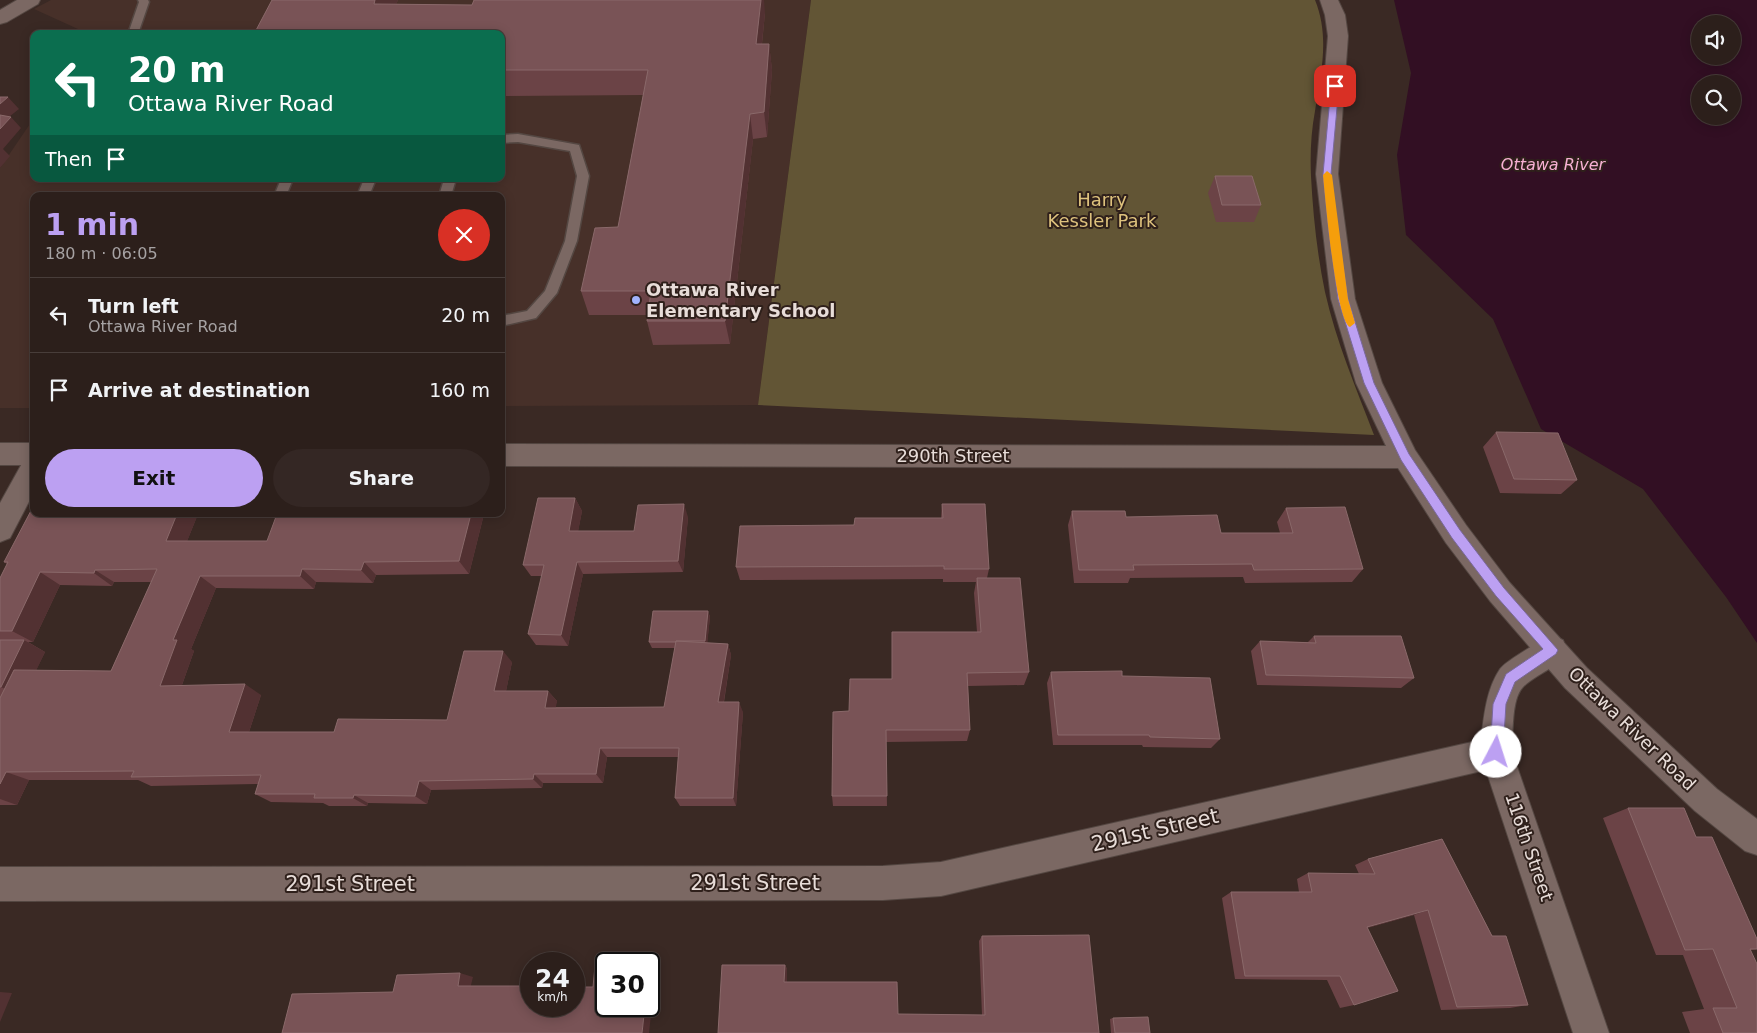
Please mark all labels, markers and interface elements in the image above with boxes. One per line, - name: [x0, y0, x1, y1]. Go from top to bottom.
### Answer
- map controls: [1691, 15, 1741, 125]
- button: sound: [1691, 15, 1741, 65]
- icon: left: [45, 50, 110, 115]
- text: 20 m: [128, 50, 225, 90]
- pin: [1314, 65, 1356, 107]
- icon: arrive: [1321, 72, 1349, 100]
- button: search: [1691, 75, 1741, 125]
- text: Ottawa River Road: [128, 91, 334, 116]
- icon: arrive: [102, 145, 130, 173]
- text: Then: [45, 148, 92, 170]
- water label: Ottawa River: [1501, 155, 1607, 174]
- park label: Harry Kessler Park: [1048, 189, 1157, 231]
- text: 1 min: [45, 207, 139, 242]
- button: close: [438, 209, 490, 261]
- text: 180 m · 06:05: [45, 244, 158, 263]
- place label: Ottawa River Elementary School: [646, 279, 835, 321]
- marker: Ottawa River Elementary School: [630, 294, 642, 306]
- text: Turn left: [88, 295, 179, 317]
- icon: left: [45, 301, 73, 329]
- text: 20 m: [441, 304, 490, 326]
- text: Ottawa River Road: [88, 317, 238, 336]
- icon: arrive: [45, 376, 73, 404]
- text: Arrive at destination: [88, 379, 310, 401]
- text: 160 m: [429, 379, 490, 401]
- street label: 290th Street: [896, 445, 1010, 466]
- button: Exit: [45, 449, 263, 507]
- button: Share: [273, 449, 490, 507]
- street label: Ottawa River Road: [1565, 663, 1700, 795]
- position arrow: [1469, 725, 1521, 777]
- street label: 116th Street: [1501, 790, 1558, 904]
- street label: 291st Street: [1089, 804, 1221, 856]
- street label: 291st Street: [690, 871, 820, 895]
- street label: 291st Street: [285, 872, 415, 896]
- speed limit sign: 30: [595, 952, 660, 1017]
- text: 24: [535, 964, 570, 993]
- text: km/h: [537, 990, 568, 1004]

